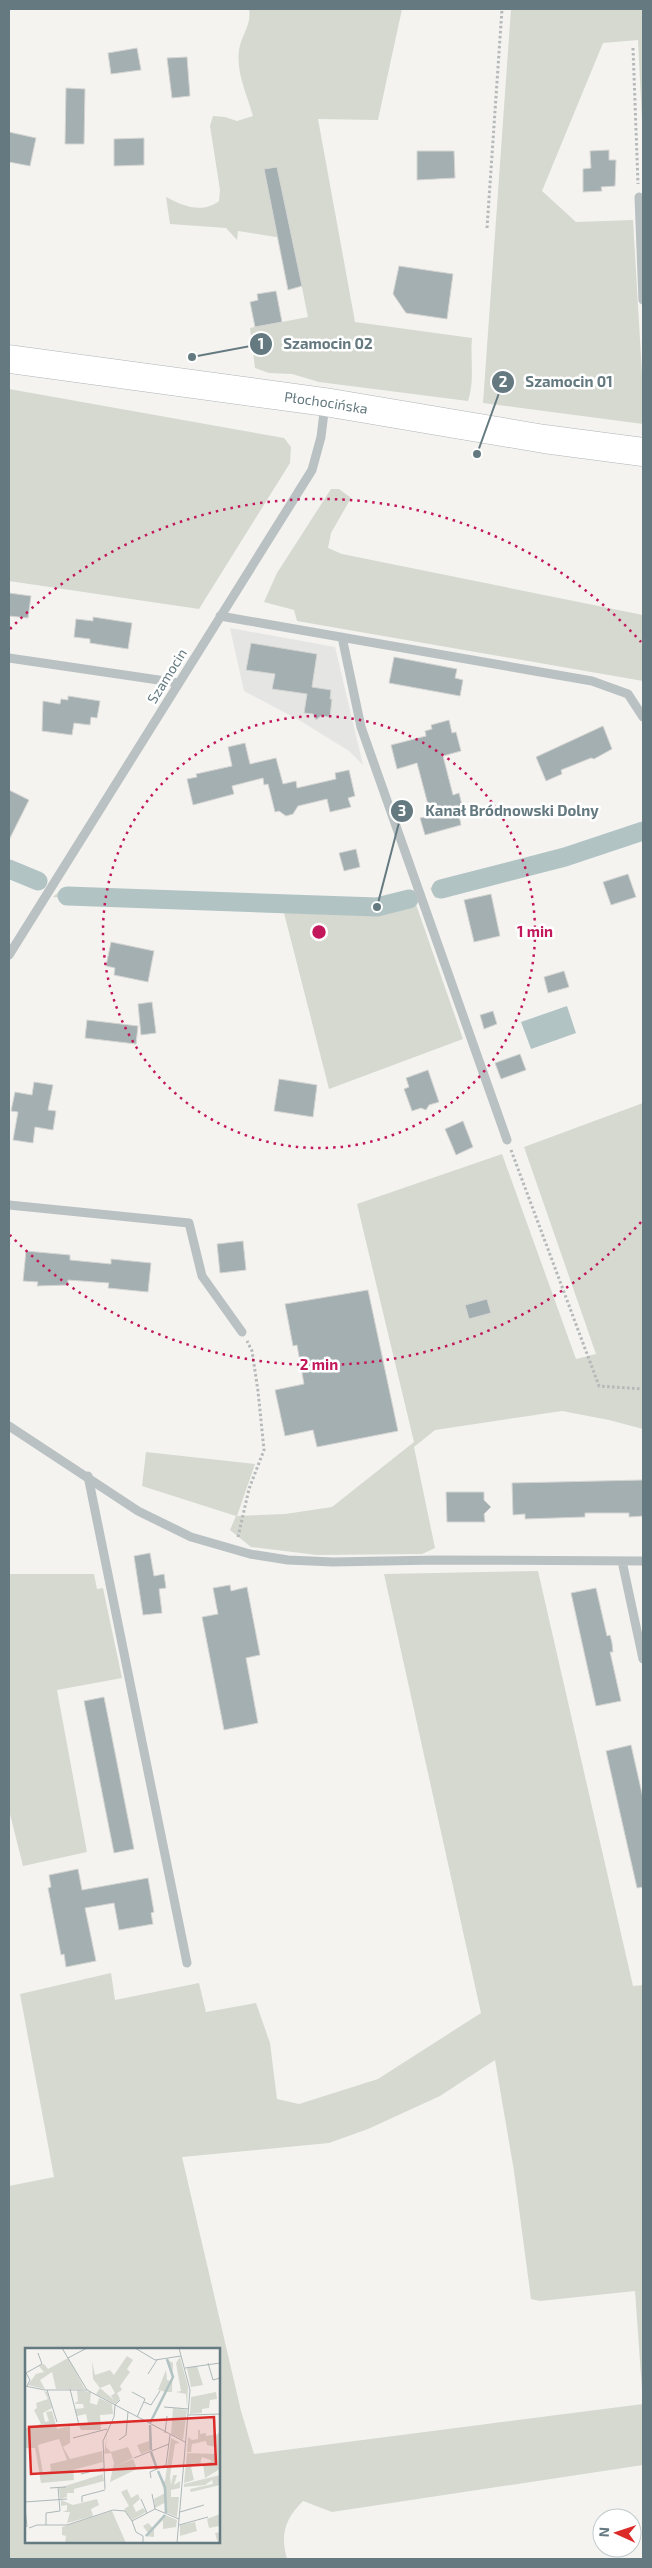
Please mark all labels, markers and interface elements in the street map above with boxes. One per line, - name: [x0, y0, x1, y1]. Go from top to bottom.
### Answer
- callout: Szamocin 02: [249, 329, 383, 359]
- text: 1: [258, 334, 264, 352]
- text: Szamocin 02: [283, 334, 373, 352]
- callout: Szamocin 01: [490, 367, 622, 397]
- text: 2: [499, 372, 508, 390]
- text: Szamocin 01: [525, 372, 613, 390]
- street label: Płochocińska: [283, 388, 369, 417]
- street label: Szamocin: [143, 645, 190, 706]
- callout: Kanał Bródnowski Dolny: [390, 796, 609, 826]
- text: 3: [398, 801, 406, 819]
- text: Kanał Bródnowski Dolny: [425, 801, 599, 820]
- text: 1 min: [517, 922, 553, 940]
- centre of rings: [310, 923, 328, 941]
- text: 2 min: [300, 1355, 338, 1373]
- inset map: [25, 2348, 220, 2543]
- north arrow: [592, 2508, 642, 2558]
- text: N: [595, 2527, 612, 2538]

